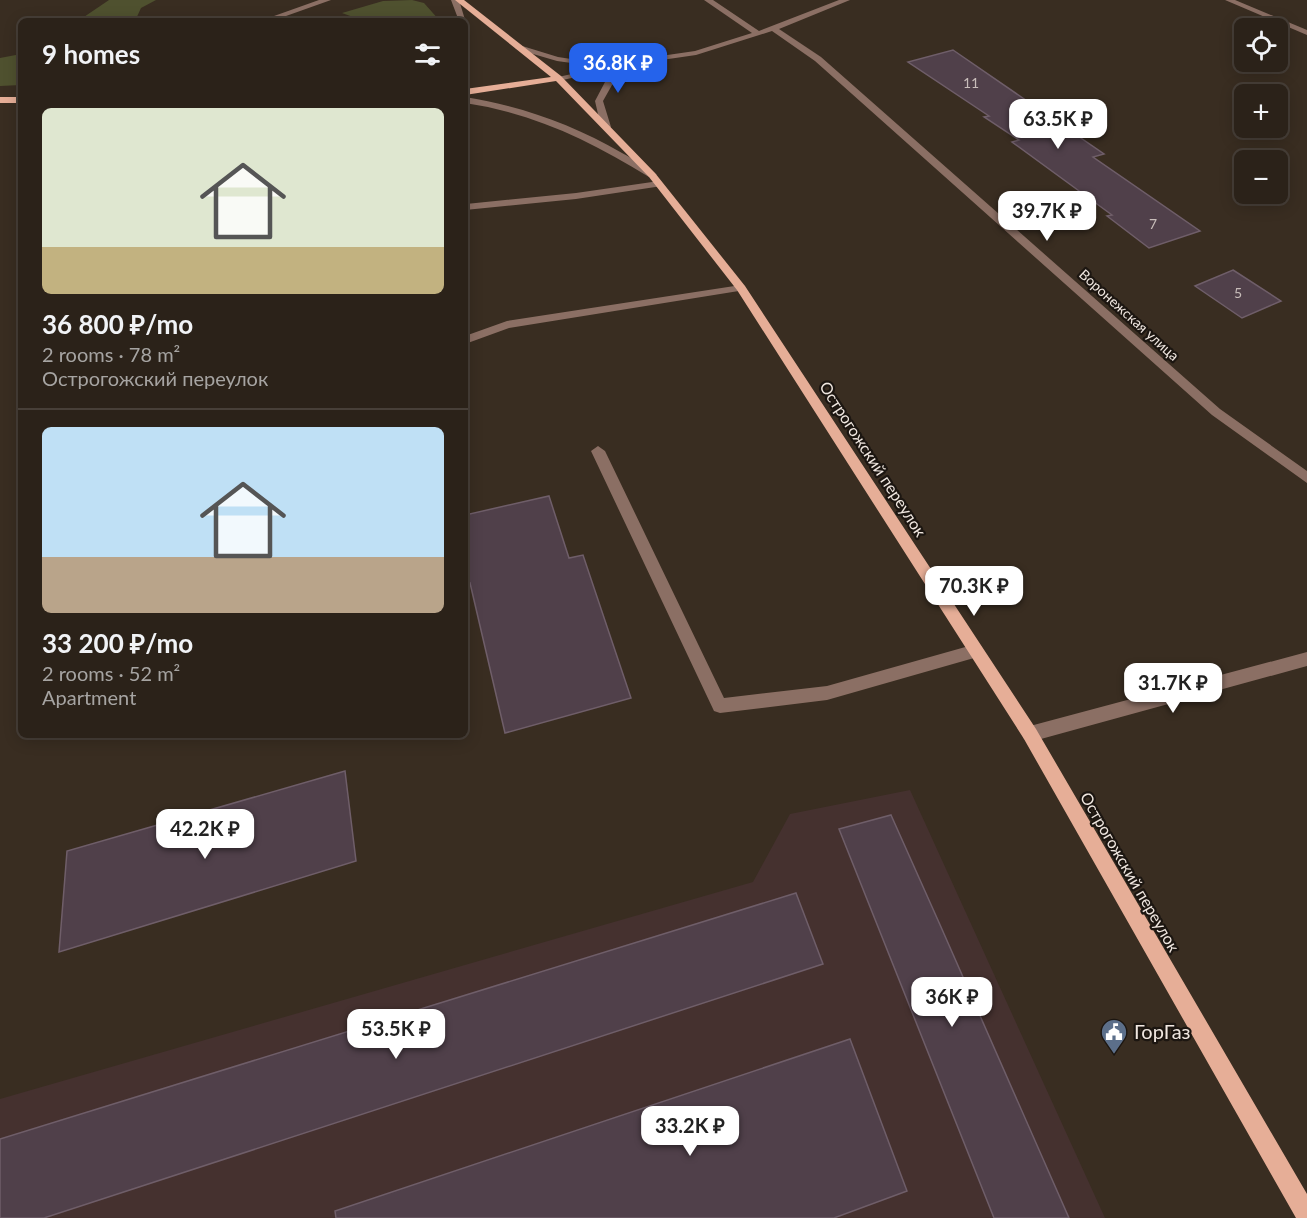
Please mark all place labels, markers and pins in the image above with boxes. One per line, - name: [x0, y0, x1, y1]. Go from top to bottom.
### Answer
- pin: 36.8K ₽: [563, 43, 673, 94]
- pin: 63.5K ₽: [1003, 99, 1113, 150]
- pin: 39.7K ₽: [992, 191, 1102, 242]
- pin: 70.3K ₽: [919, 566, 1029, 617]
- pin: 31.7K ₽: [1118, 663, 1228, 714]
- pin: 42.2K ₽: [150, 809, 260, 860]
- pin: 36K ₽: [910, 977, 994, 1028]
- pin: 53.5K ₽: [341, 1009, 451, 1060]
- public building icon: ГорГаз: [1099, 1017, 1129, 1055]
- place label: ГорГаз: [1134, 1019, 1191, 1043]
- pin: 33.2K ₽: [635, 1106, 745, 1157]

